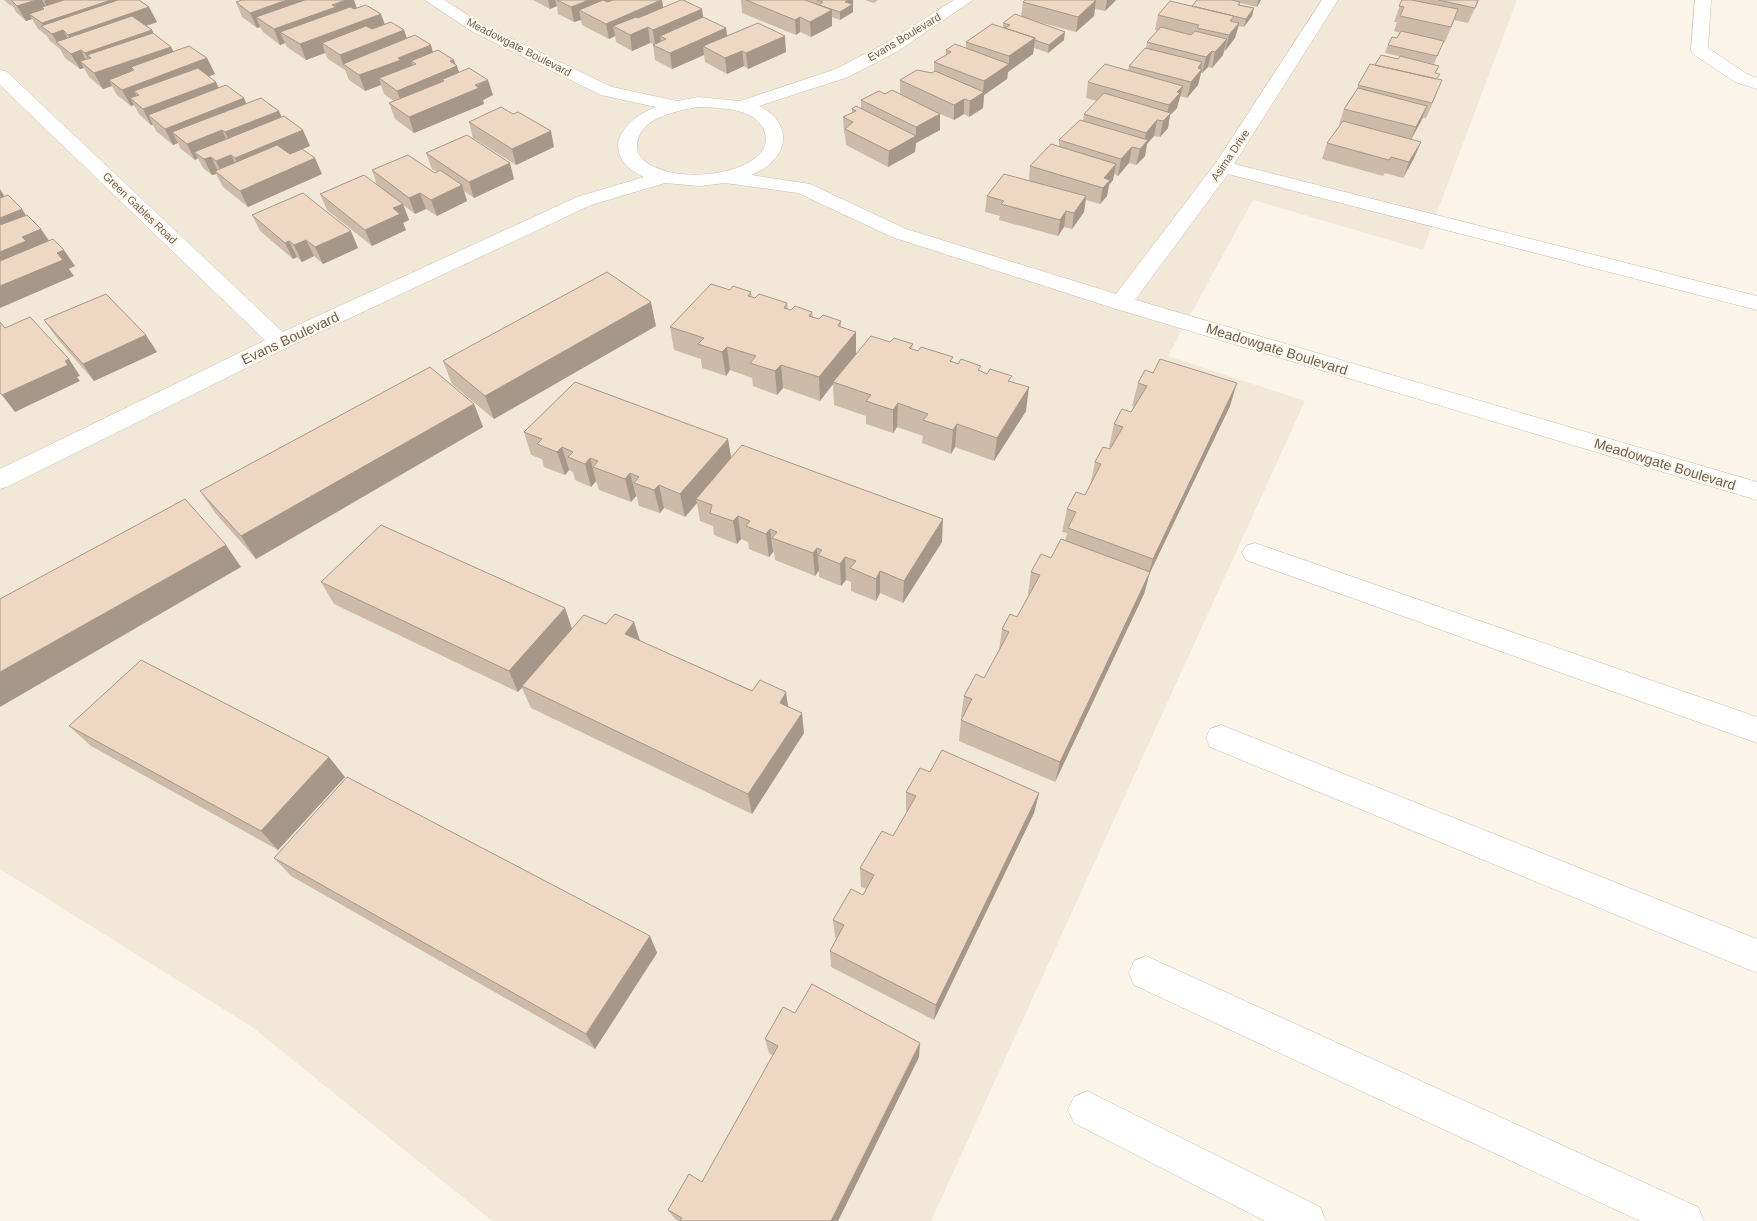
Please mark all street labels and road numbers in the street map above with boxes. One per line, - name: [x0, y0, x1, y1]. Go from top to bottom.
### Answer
- street label: Evans Boulevard: [865, 10, 943, 64]
- street label: Meadowgate Boulevard: [465, 15, 573, 79]
- street label: Asima Drive: [1208, 127, 1252, 183]
- street label: Green Gables Road: [101, 170, 179, 246]
- street label: Evans Boulevard: [239, 308, 341, 368]
- street label: Meadowgate Boulevard: [1204, 320, 1350, 378]
- street label: Meadowgate Boulevard: [1592, 435, 1738, 493]

